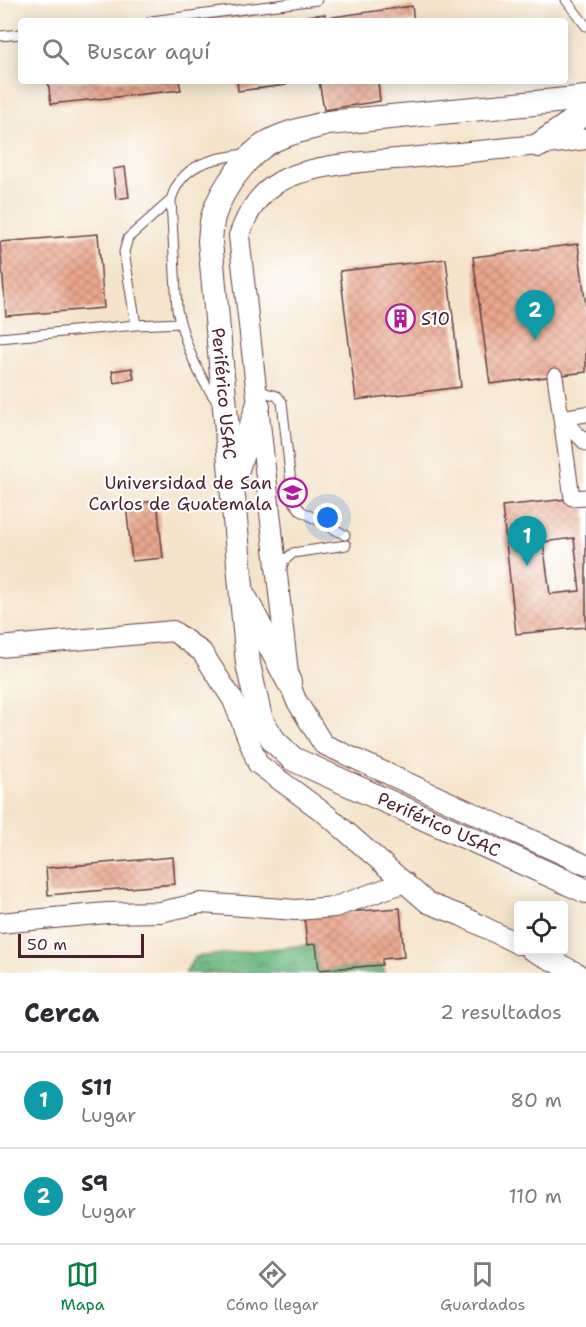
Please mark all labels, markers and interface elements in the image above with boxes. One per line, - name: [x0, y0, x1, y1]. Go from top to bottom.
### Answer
- search box: [18, 18, 568, 84]
- icon: search: [39, 35, 72, 68]
- text: Buscar aquí: [87, 37, 210, 66]
- pin: 2: [516, 290, 554, 340]
- building icon: S10: [384, 303, 416, 335]
- place label: S10: [421, 307, 450, 331]
- street label: Periférico USAC: [206, 327, 242, 461]
- place label: Universidad de San Carlos de Guatemala: [88, 471, 272, 516]
- school or university icon: Universidad de San Carlos de Guatemala: [277, 477, 309, 509]
- your location: [313, 503, 342, 532]
- pin: 1: [508, 516, 546, 566]
- street label: Periférico USAC: [374, 787, 504, 863]
- map controls: [514, 901, 568, 955]
- button: locate: [514, 901, 568, 955]
- scale bar: [18, 931, 144, 958]
- text: 50 m: [27, 934, 67, 955]
- text: Cerca: [24, 995, 99, 1030]
- text: 2 resultados: [440, 999, 562, 1025]
- text: S11: [81, 1073, 112, 1102]
- text: 1: [39, 1087, 48, 1113]
- text: 80 m: [510, 1087, 562, 1113]
- text: Lugar: [81, 1102, 137, 1128]
- text: S9: [81, 1169, 108, 1198]
- text: 2: [37, 1183, 51, 1209]
- text: 110 m: [508, 1183, 562, 1209]
- text: Lugar: [81, 1198, 137, 1224]
- tab: Mapa: [61, 1258, 105, 1315]
- tab: Cómo llegar: [226, 1258, 319, 1315]
- tab: Guardados: [440, 1258, 525, 1315]

